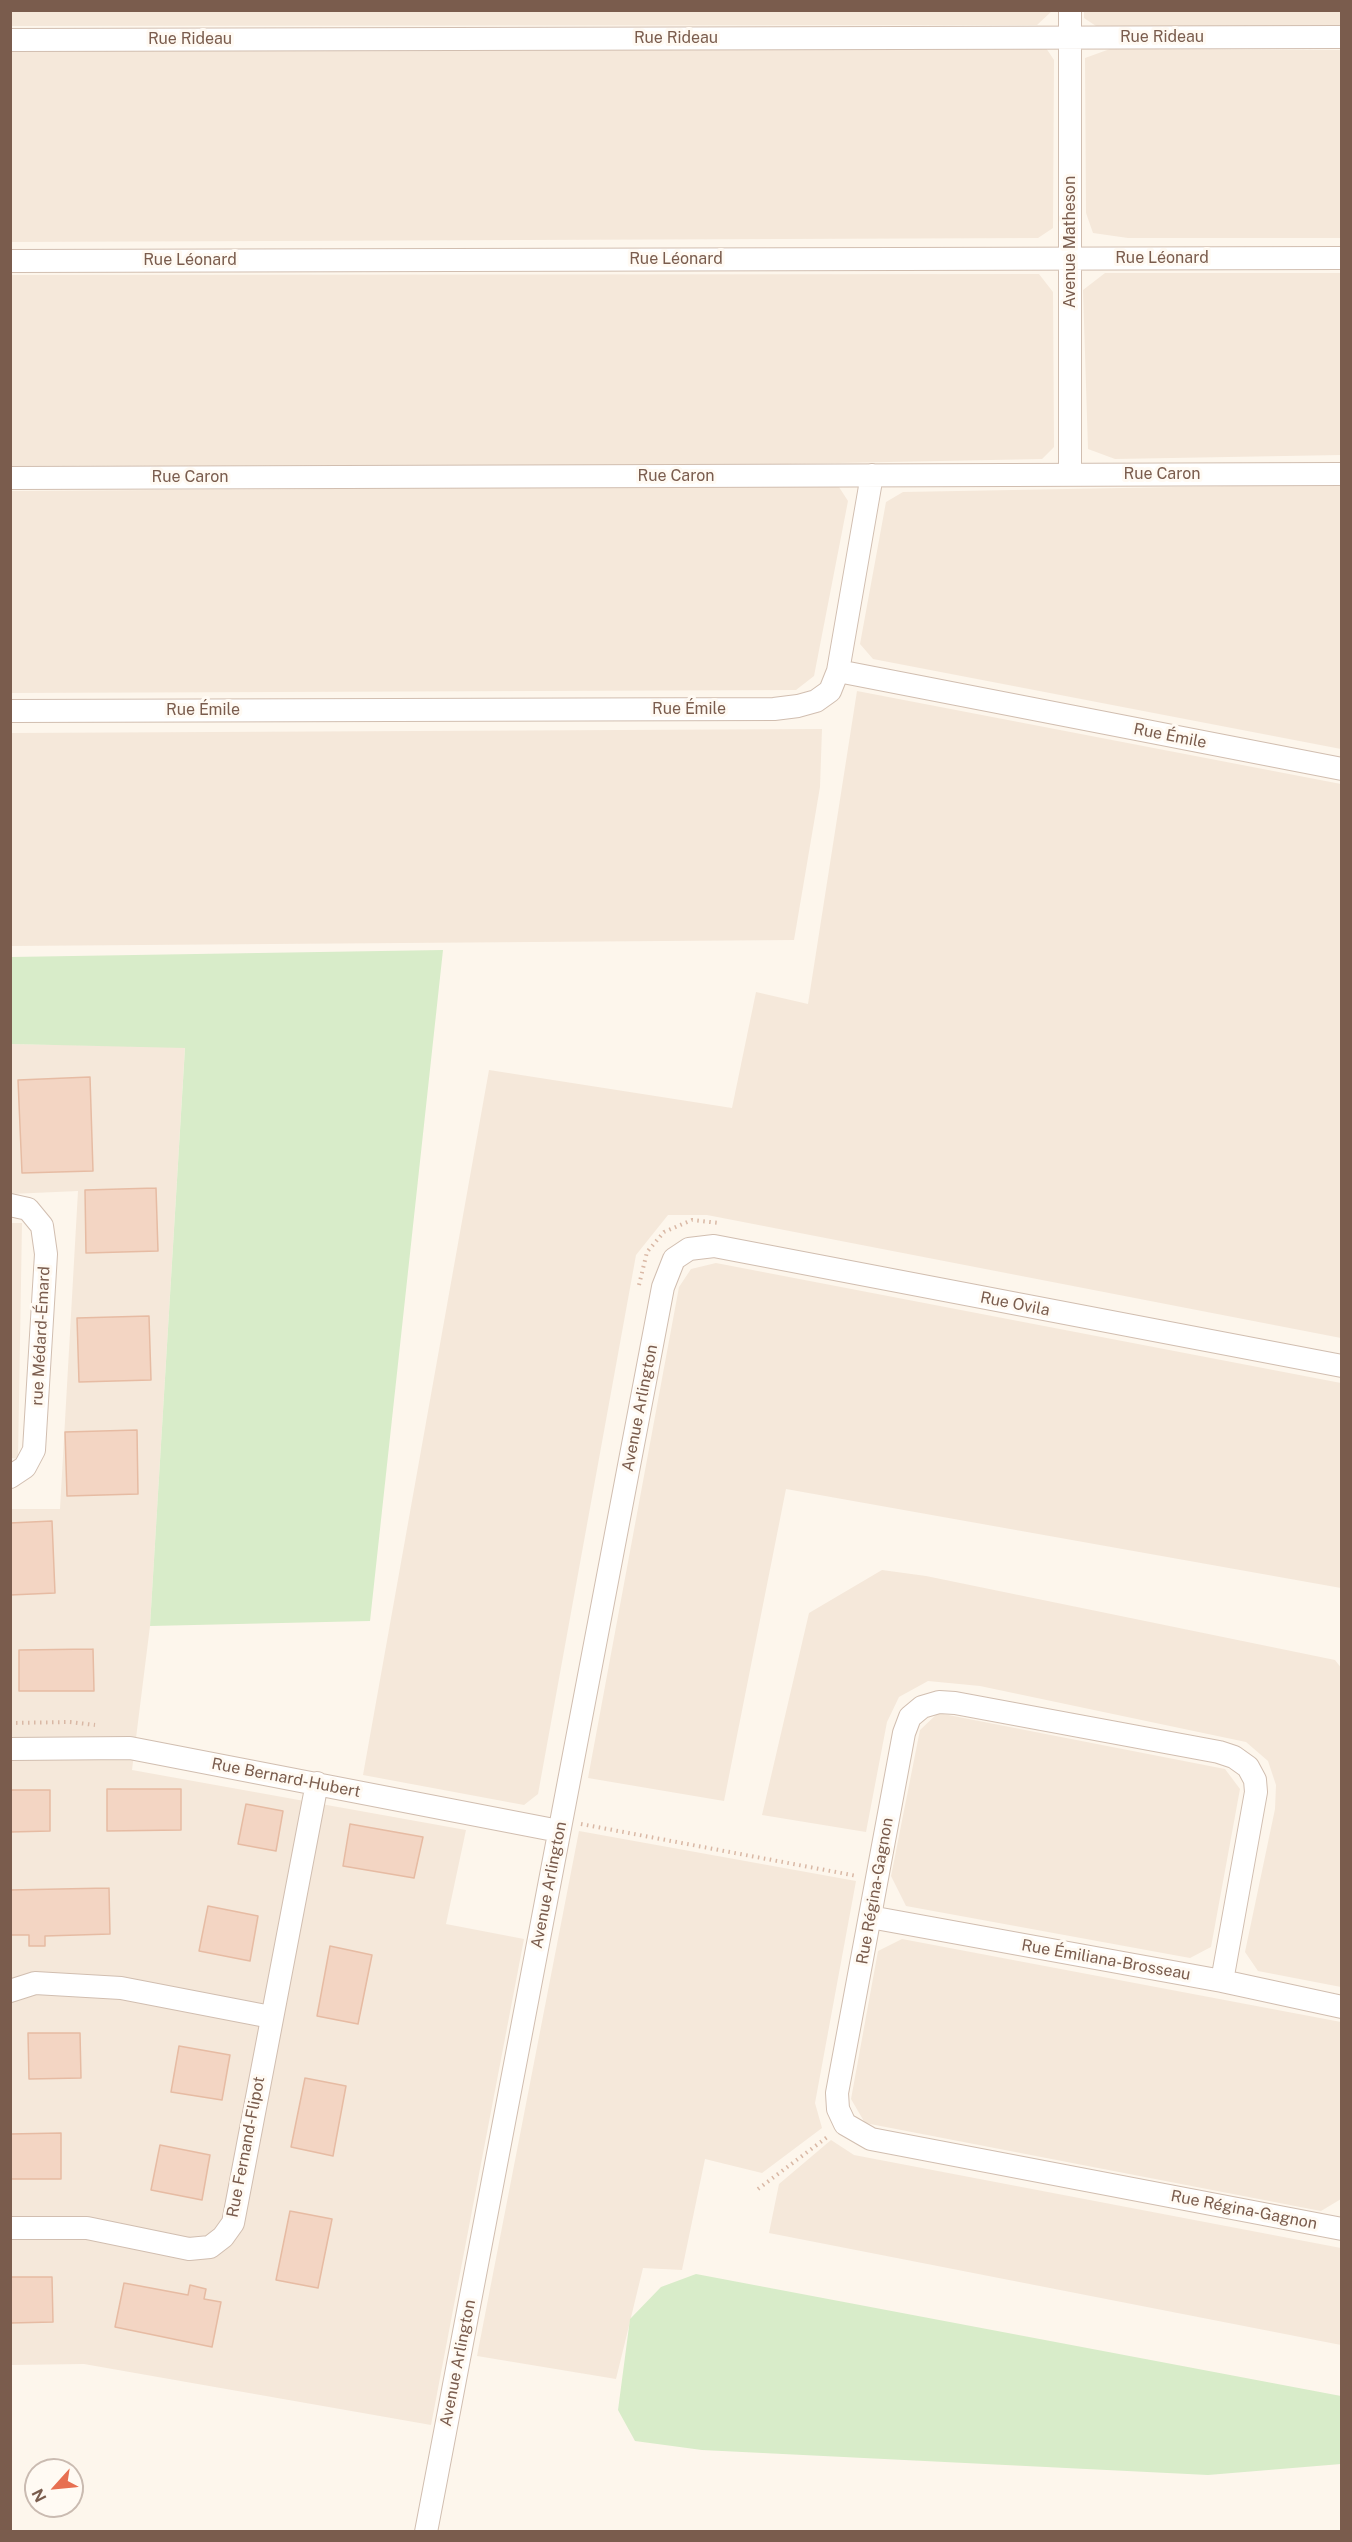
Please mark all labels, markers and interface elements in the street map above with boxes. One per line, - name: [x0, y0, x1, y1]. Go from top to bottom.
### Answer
- street label: Rue Rideau: [1120, 27, 1204, 47]
- street label: Rue Rideau: [634, 28, 718, 48]
- street label: Rue Rideau: [148, 29, 232, 49]
- street label: Avenue Matheson: [1060, 176, 1080, 308]
- street label: Rue Léonard: [1115, 248, 1209, 268]
- street label: Rue Léonard: [629, 249, 723, 269]
- street label: Rue Léonard: [143, 250, 237, 270]
- street label: Rue Caron: [1123, 464, 1201, 484]
- street label: Rue Caron: [637, 466, 715, 486]
- street label: Rue Caron: [151, 467, 229, 487]
- street label: Rue Émile: [652, 699, 726, 719]
- street label: Rue Émile: [166, 700, 240, 720]
- street label: Rue Émile: [1132, 720, 1208, 752]
- street label: rue Médard-Émard: [28, 1266, 54, 1406]
- street label: Rue Ovila: [979, 1288, 1051, 1320]
- street label: Avenue Arlington: [618, 1343, 662, 1473]
- street label: Rue Bernard-Hubert: [210, 1754, 362, 1802]
- street label: Rue Régina-Gagnon: [853, 1816, 897, 1966]
- street label: Avenue Arlington: [527, 1820, 571, 1950]
- street label: Rue Émiliana-Brosseau: [1020, 1936, 1192, 1984]
- street label: Rue Fernand-Flipot: [223, 2075, 269, 2219]
- street label: Rue Régina-Gagnon: [1169, 2186, 1319, 2234]
- street label: Avenue Arlington: [436, 2298, 480, 2428]
- north arrow: [24, 2458, 84, 2518]
- text: N: [28, 2486, 51, 2505]

